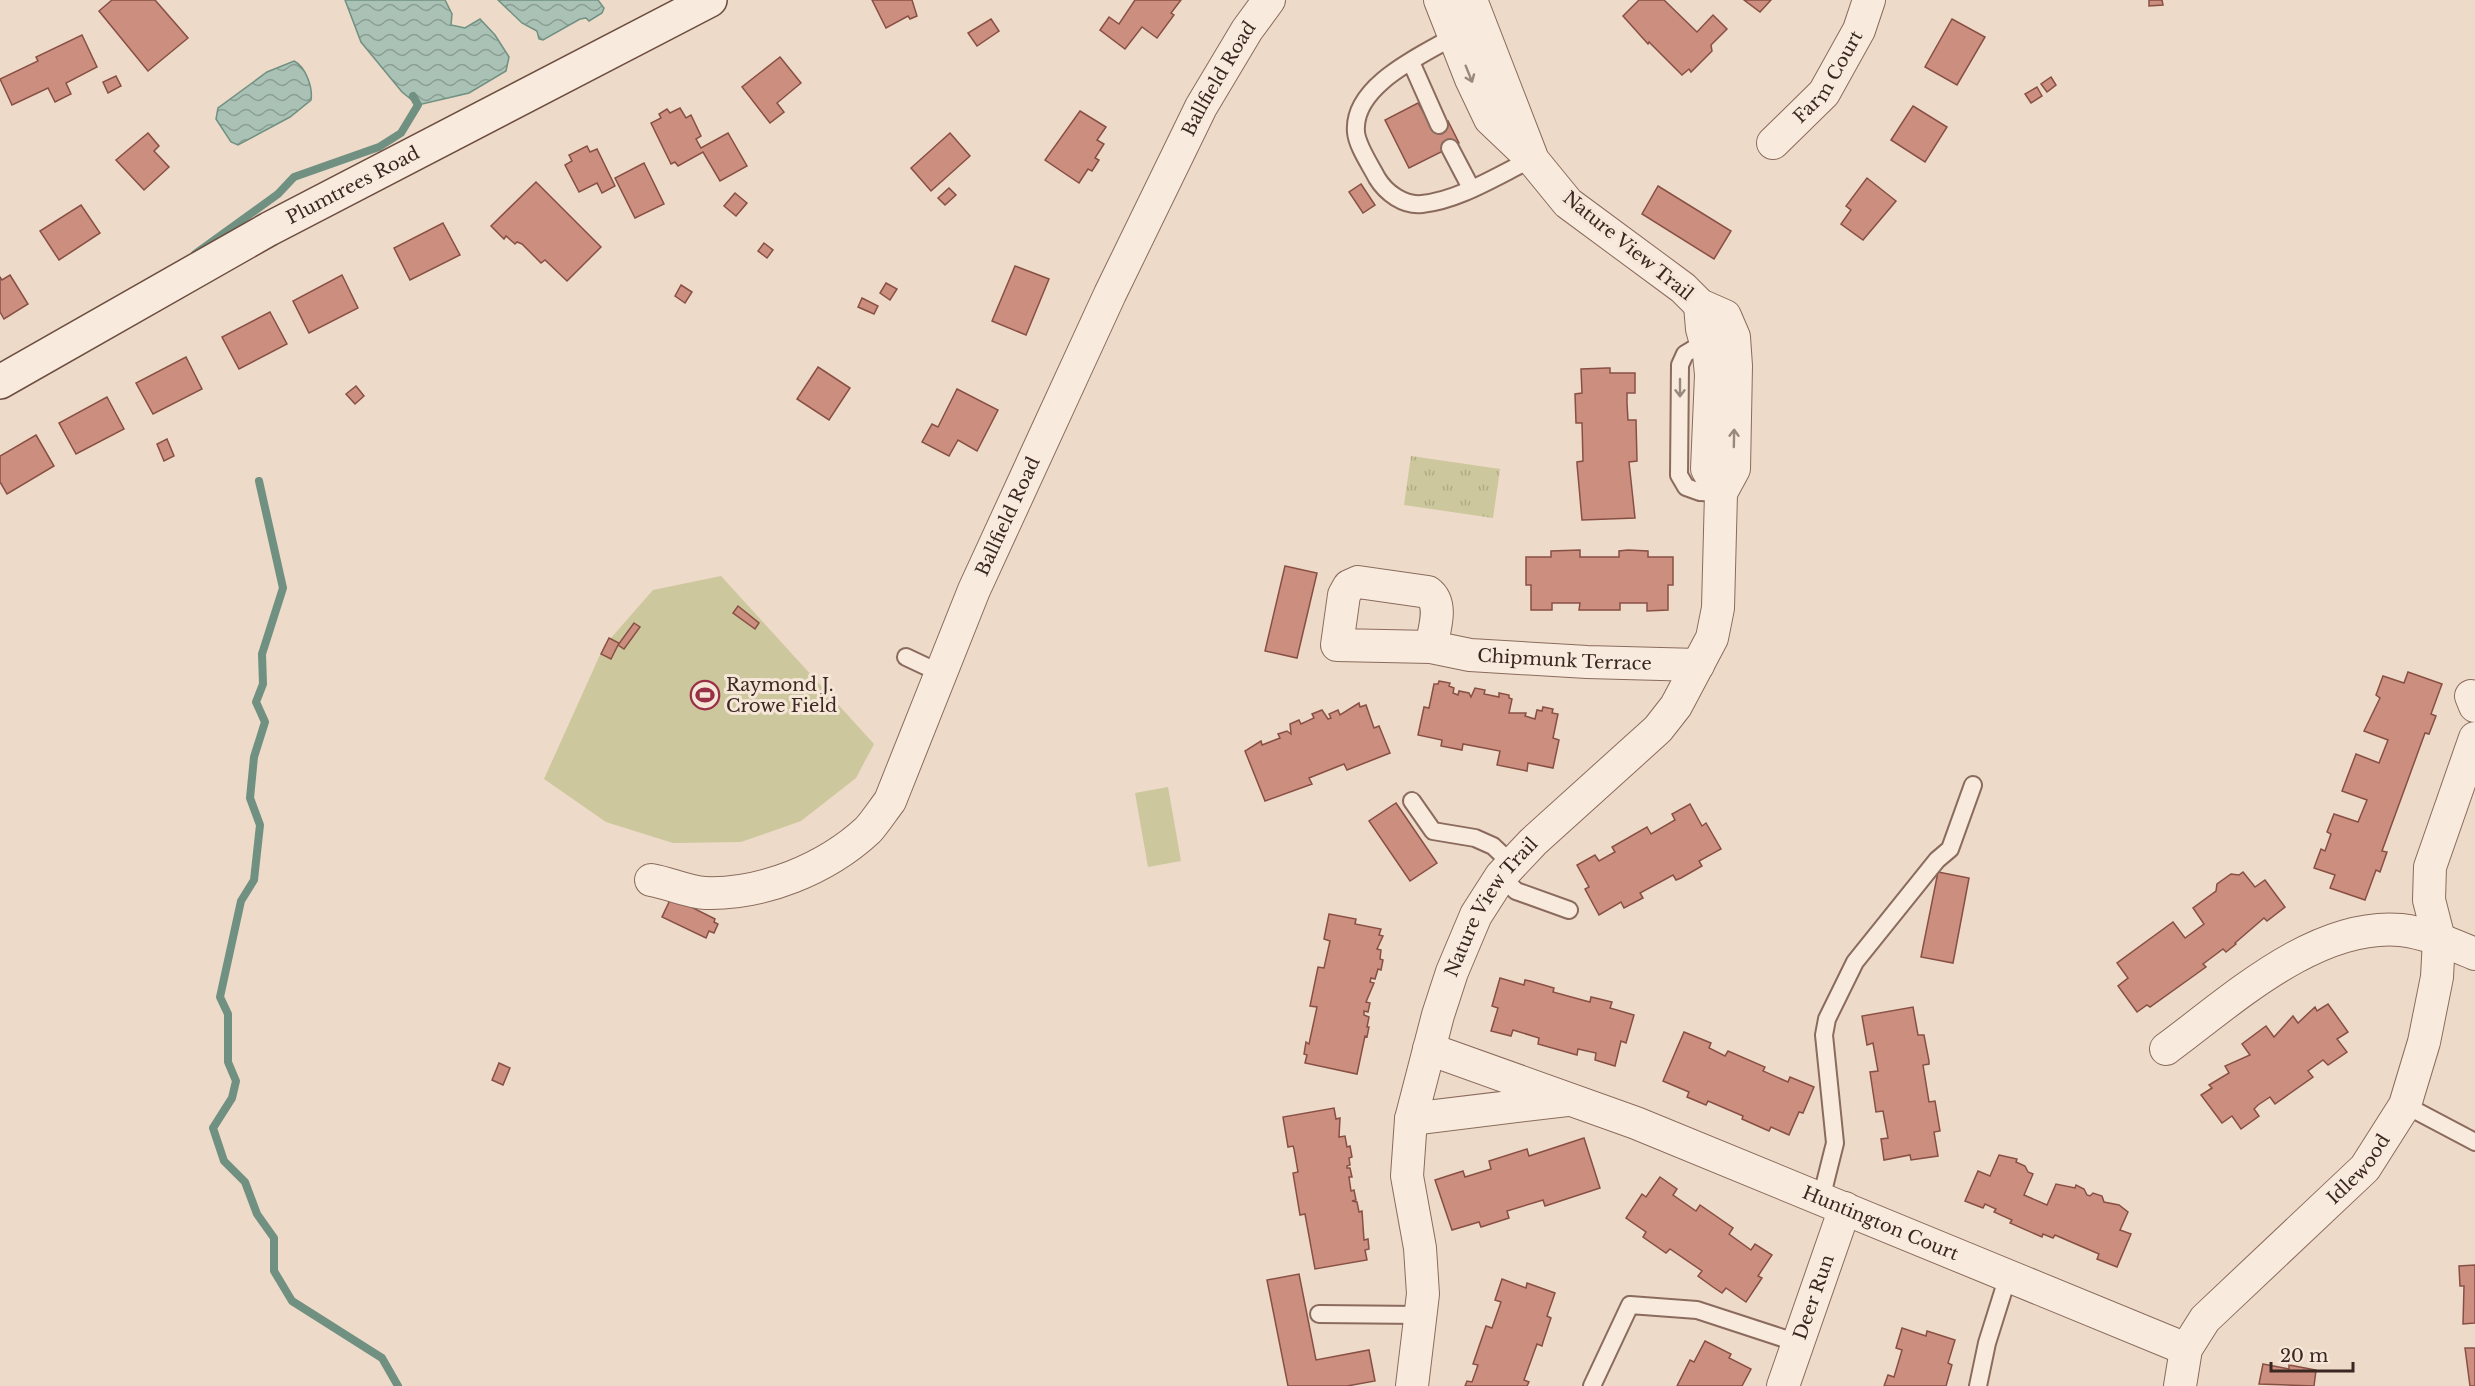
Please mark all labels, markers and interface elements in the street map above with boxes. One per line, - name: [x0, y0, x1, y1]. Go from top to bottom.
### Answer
- street label: Ballfield Road: [1178, 17, 1261, 140]
- street label: Farm Court: [1789, 27, 1868, 128]
- one-way arrow: [1464, 64, 1475, 83]
- street label: Plumtrees Road: [283, 142, 423, 229]
- street label: Nature View Trail: [1559, 187, 1698, 305]
- one-way arrow: [1674, 377, 1686, 397]
- one-way arrow: [1729, 428, 1740, 448]
- street label: Ballfield Road: [971, 453, 1045, 579]
- street label: Chipmunk Terrace: [1477, 644, 1652, 675]
- place label: Raymond J. Crowe Field: [726, 674, 837, 717]
- sports icon: Raymond J. Crowe Field: [689, 679, 721, 711]
- street label: Nature View Trail: [1440, 833, 1542, 980]
- street label: Idlewood: [2323, 1130, 2395, 1209]
- street label: Huntington Court: [1799, 1182, 1962, 1265]
- street label: Deer Run: [1789, 1252, 1839, 1343]
- scale bar: [2271, 1335, 2354, 1373]
- text: 20 m: [2280, 1345, 2328, 1367]

